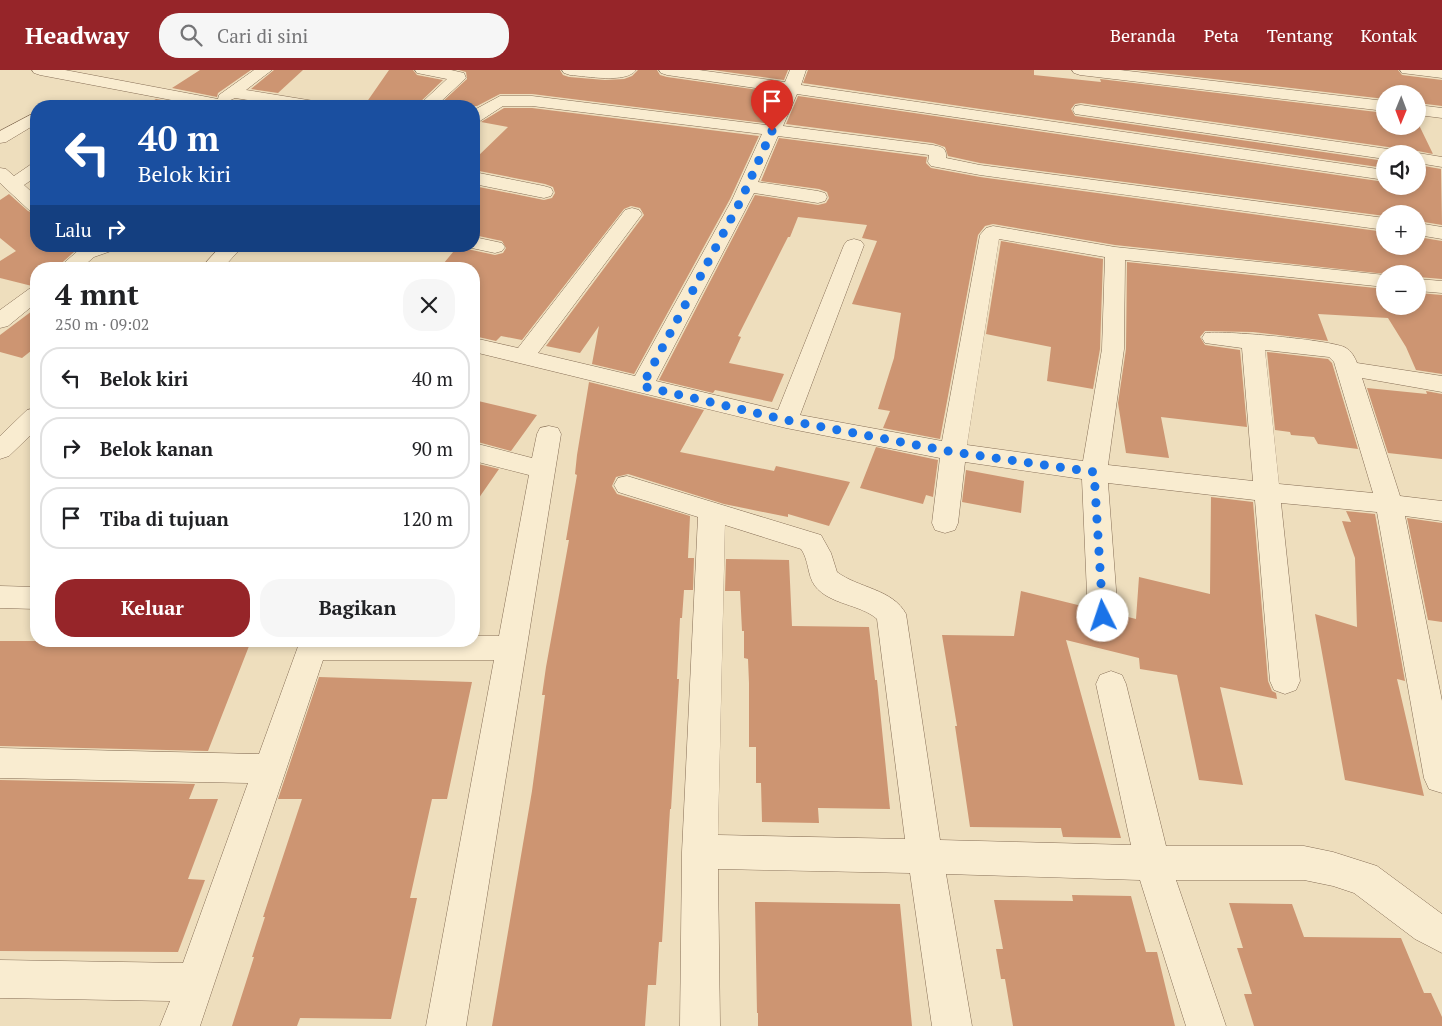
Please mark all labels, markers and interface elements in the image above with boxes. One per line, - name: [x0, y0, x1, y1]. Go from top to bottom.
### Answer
- search box: [159, 13, 509, 58]
- text: Headway: [25, 19, 129, 51]
- icon: search: [177, 21, 205, 49]
- text: Cari di sini: [217, 23, 308, 48]
- text: Beranda: [1110, 23, 1176, 47]
- text: Peta: [1204, 23, 1239, 47]
- text: Tentang: [1267, 23, 1333, 47]
- text: Kontak: [1361, 23, 1417, 47]
- pin: [751, 80, 793, 131]
- north arrow: [1376, 85, 1426, 135]
- map controls: [1376, 85, 1426, 315]
- icon: arrive: [758, 87, 786, 115]
- text: 40 m: [138, 115, 219, 161]
- icon: left: [55, 120, 120, 185]
- button: sound: [1376, 145, 1426, 195]
- text: Belok kiri: [138, 159, 231, 188]
- button: +: [1376, 205, 1426, 255]
- icon: right: [102, 215, 130, 243]
- text: Lalu: [55, 217, 92, 242]
- button: −: [1376, 265, 1426, 315]
- text: 4 mnt: [55, 274, 139, 314]
- button: close: [403, 279, 455, 331]
- text: 250 m · 09:02: [55, 313, 149, 335]
- icon: left: [57, 364, 85, 392]
- text: Belok kiri: [100, 366, 188, 391]
- text: 40 m: [412, 366, 453, 391]
- icon: right: [57, 434, 85, 462]
- text: Belok kanan: [100, 436, 213, 461]
- text: 90 m: [412, 436, 453, 461]
- icon: arrive: [57, 504, 85, 532]
- text: Tiba di tujuan: [100, 506, 229, 531]
- text: 120 m: [402, 506, 453, 531]
- button: Keluar: [55, 579, 250, 637]
- button: Bagikan: [260, 579, 455, 637]
- position arrow: [1076, 589, 1128, 641]

